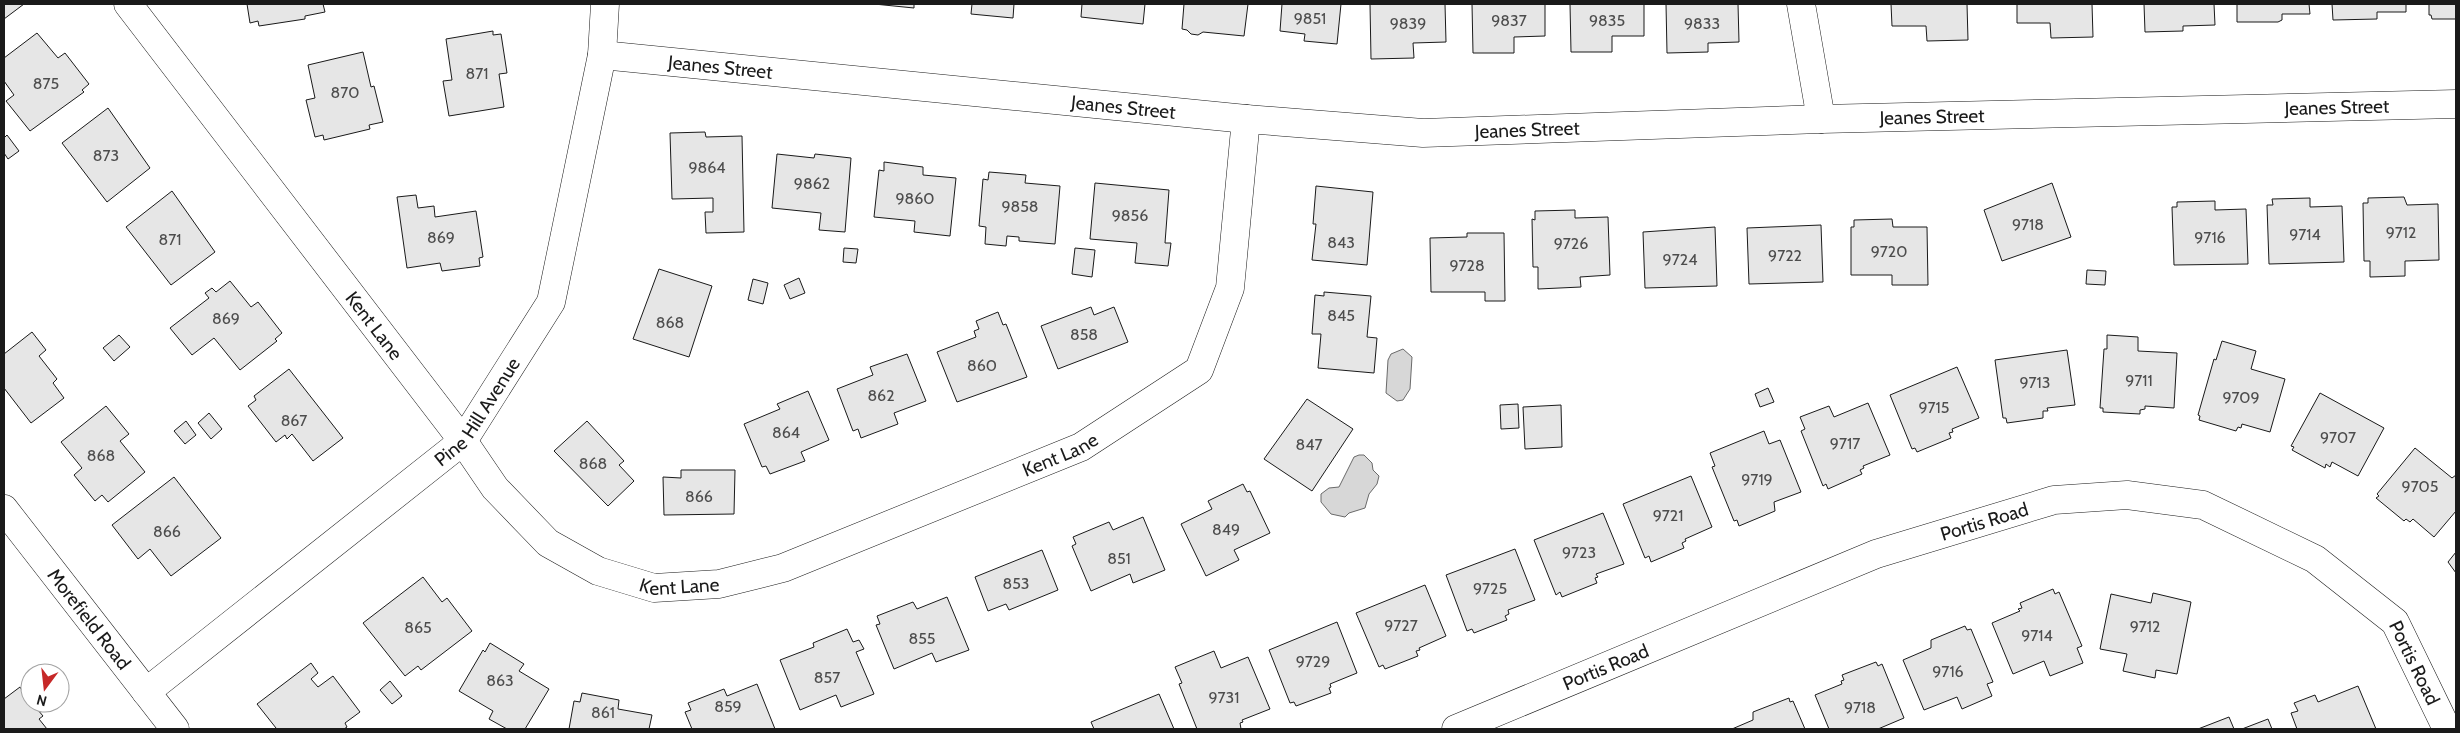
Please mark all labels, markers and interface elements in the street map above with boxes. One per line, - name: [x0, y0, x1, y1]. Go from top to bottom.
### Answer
- house number: 9851: [1294, 9, 1326, 28]
- house number: 9837: [1491, 11, 1527, 30]
- house number: 9835: [1589, 11, 1625, 30]
- house number: 9839: [1390, 14, 1426, 33]
- house number: 9833: [1684, 14, 1720, 33]
- street label: Jeanes Street: [666, 50, 774, 83]
- house number: 871: [466, 64, 488, 83]
- house number: 875: [33, 74, 59, 93]
- house number: 870: [331, 83, 359, 102]
- street label: Jeanes Street: [1069, 90, 1177, 124]
- street label: Jeanes Street: [2283, 94, 2390, 120]
- street label: Jeanes Street: [1878, 104, 1985, 129]
- street label: Jeanes Street: [1473, 116, 1581, 143]
- house number: 873: [93, 146, 119, 165]
- house number: 9864: [688, 158, 726, 177]
- house number: 9862: [794, 174, 830, 193]
- house number: 9860: [895, 189, 935, 208]
- house number: 9858: [1001, 197, 1039, 216]
- house number: 9856: [1112, 206, 1148, 225]
- house number: 9718: [2012, 215, 2044, 234]
- house number: 9712: [2386, 223, 2416, 242]
- house number: 9714: [2289, 225, 2321, 244]
- house number: 869: [427, 228, 455, 247]
- house number: 9716: [2194, 228, 2226, 247]
- house number: 871: [159, 230, 181, 249]
- house number: 843: [1327, 233, 1355, 252]
- house number: 9726: [1554, 234, 1588, 253]
- house number: 9720: [1871, 242, 1907, 261]
- house number: 9722: [1768, 246, 1802, 265]
- house number: 9724: [1663, 250, 1697, 269]
- house number: 9728: [1449, 256, 1485, 275]
- street label: Kent Lane: [341, 287, 408, 364]
- house number: 845: [1327, 306, 1355, 325]
- house number: 869: [212, 309, 240, 328]
- house number: 868: [656, 313, 684, 332]
- house number: 858: [1070, 325, 1098, 344]
- street label: Pine Hill Avenue: [430, 353, 525, 471]
- house number: 860: [967, 356, 997, 375]
- house number: 9711: [2125, 371, 2153, 390]
- house number: 9713: [2019, 373, 2051, 392]
- house number: 862: [867, 386, 895, 405]
- house number: 9709: [2222, 388, 2260, 407]
- house number: 9715: [1918, 398, 1950, 417]
- house number: 867: [281, 411, 307, 430]
- house number: 864: [772, 423, 800, 442]
- street label: Kent Lane: [1019, 428, 1102, 481]
- house number: 9707: [2320, 428, 2356, 447]
- house number: 9717: [1830, 434, 1860, 453]
- house number: 847: [1296, 435, 1323, 454]
- house number: 868: [87, 446, 115, 465]
- house number: 868: [579, 454, 607, 473]
- house number: 9719: [1741, 470, 1773, 489]
- house number: 9705: [2402, 477, 2438, 496]
- house number: 866: [685, 487, 713, 506]
- street label: Portis Road: [1937, 497, 2031, 545]
- house number: 9721: [1653, 506, 1683, 525]
- house number: 849: [1212, 520, 1240, 539]
- house number: 866: [153, 522, 181, 541]
- house number: 9723: [1562, 543, 1596, 562]
- house number: 851: [1107, 549, 1131, 568]
- street label: Morefield Road: [43, 564, 136, 674]
- street label: Kent Lane: [637, 572, 720, 600]
- house number: 853: [1002, 574, 1030, 593]
- house number: 9725: [1473, 579, 1507, 598]
- house number: 9727: [1384, 616, 1418, 635]
- house number: 9712: [2130, 617, 2160, 636]
- street label: Portis Road: [2384, 617, 2445, 708]
- house number: 865: [404, 618, 432, 637]
- house number: 9714: [2021, 626, 2053, 645]
- house number: 855: [908, 629, 936, 648]
- street label: Portis Road: [1559, 639, 1652, 695]
- house number: 9729: [1296, 652, 1330, 671]
- house number: 9716: [1932, 662, 1964, 681]
- north arrow: [20, 663, 70, 713]
- house number: 857: [814, 668, 840, 687]
- house number: 863: [486, 671, 514, 690]
- house number: 9731: [1208, 688, 1240, 707]
- text: N: [35, 691, 49, 711]
- house number: 859: [714, 697, 742, 716]
- house number: 9718: [1844, 698, 1876, 717]
- house number: 861: [591, 703, 615, 722]

